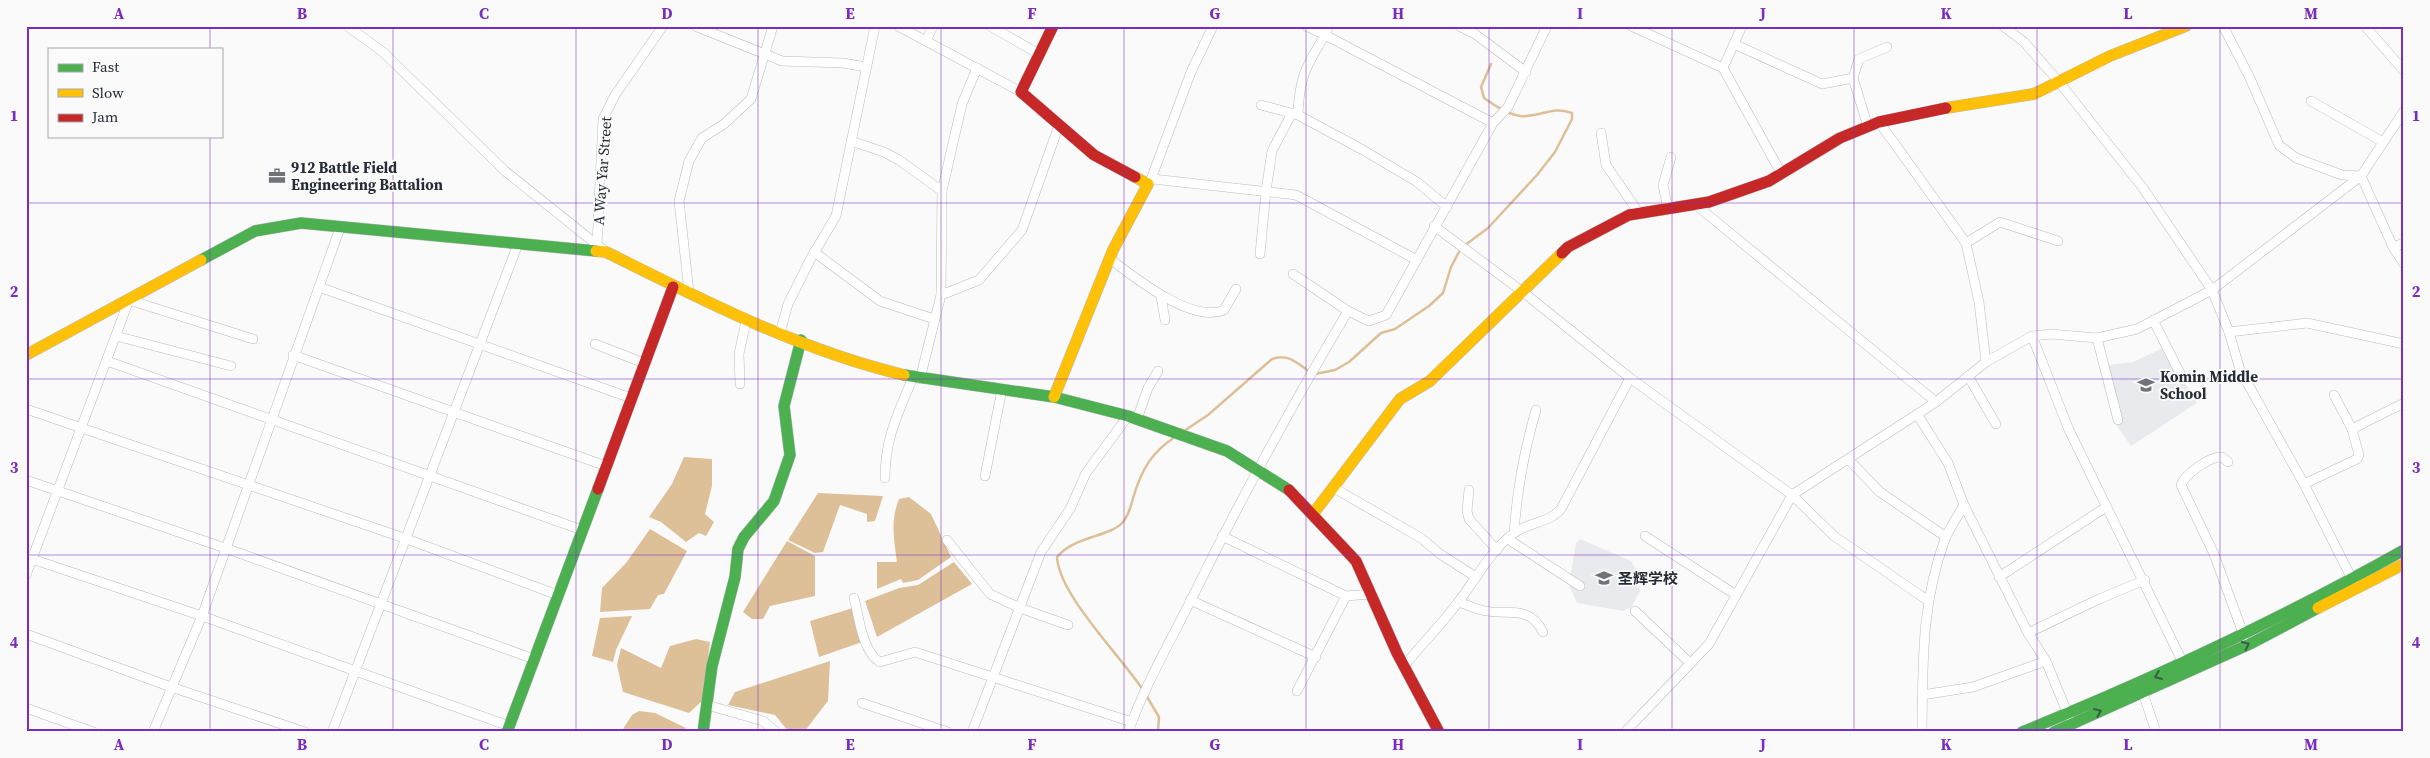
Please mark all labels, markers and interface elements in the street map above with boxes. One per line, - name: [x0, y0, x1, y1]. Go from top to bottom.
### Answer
- text: A: [114, 2, 125, 24]
- text: B: [297, 2, 308, 24]
- text: C: [479, 2, 489, 24]
- text: D: [661, 2, 673, 24]
- text: E: [845, 2, 855, 24]
- text: F: [1027, 2, 1037, 24]
- text: G: [1210, 2, 1221, 24]
- text: H: [1392, 2, 1404, 24]
- text: I: [1577, 2, 1583, 24]
- text: J: [1759, 2, 1766, 24]
- text: K: [1940, 2, 1952, 24]
- text: L: [2123, 2, 2133, 24]
- text: M: [2304, 2, 2318, 24]
- legend: [48, 48, 222, 138]
- text: Fast: [92, 56, 119, 77]
- text: Slow: [92, 82, 124, 103]
- text: 1: [10, 104, 18, 126]
- text: 1: [2412, 104, 2420, 126]
- text: Jam: [91, 106, 119, 127]
- street label: A Way Yar Street: [588, 116, 616, 226]
- place label: 912 Battle Field Engineering Battalion: [291, 157, 443, 195]
- office icon: 912 Battle Field Engineering Battalion: [267, 166, 287, 186]
- text: 2: [10, 280, 19, 302]
- text: 2: [2412, 280, 2421, 302]
- place label: Komin Middle School: [2160, 366, 2258, 404]
- school or university icon: Komin Middle School: [2136, 375, 2156, 395]
- text: 3: [10, 456, 19, 478]
- text: 3: [2412, 456, 2421, 478]
- school or university icon: 圣辉学校: [1594, 568, 1614, 588]
- place label: 圣辉学校: [1618, 568, 1678, 589]
- text: 4: [10, 631, 19, 653]
- text: 4: [2412, 631, 2421, 653]
- one-way arrow: [2241, 641, 2250, 651]
- one-way arrow: [2154, 669, 2163, 680]
- one-way arrow: [2093, 708, 2102, 718]
- text: A: [114, 733, 125, 755]
- text: B: [297, 733, 308, 755]
- text: C: [479, 733, 489, 755]
- text: D: [661, 733, 673, 755]
- text: E: [845, 733, 855, 755]
- text: F: [1027, 733, 1037, 755]
- text: G: [1210, 733, 1221, 755]
- text: H: [1392, 733, 1404, 755]
- text: I: [1577, 733, 1583, 755]
- text: J: [1759, 733, 1766, 755]
- text: K: [1940, 733, 1952, 755]
- text: L: [2123, 733, 2133, 755]
- text: M: [2304, 733, 2318, 755]

